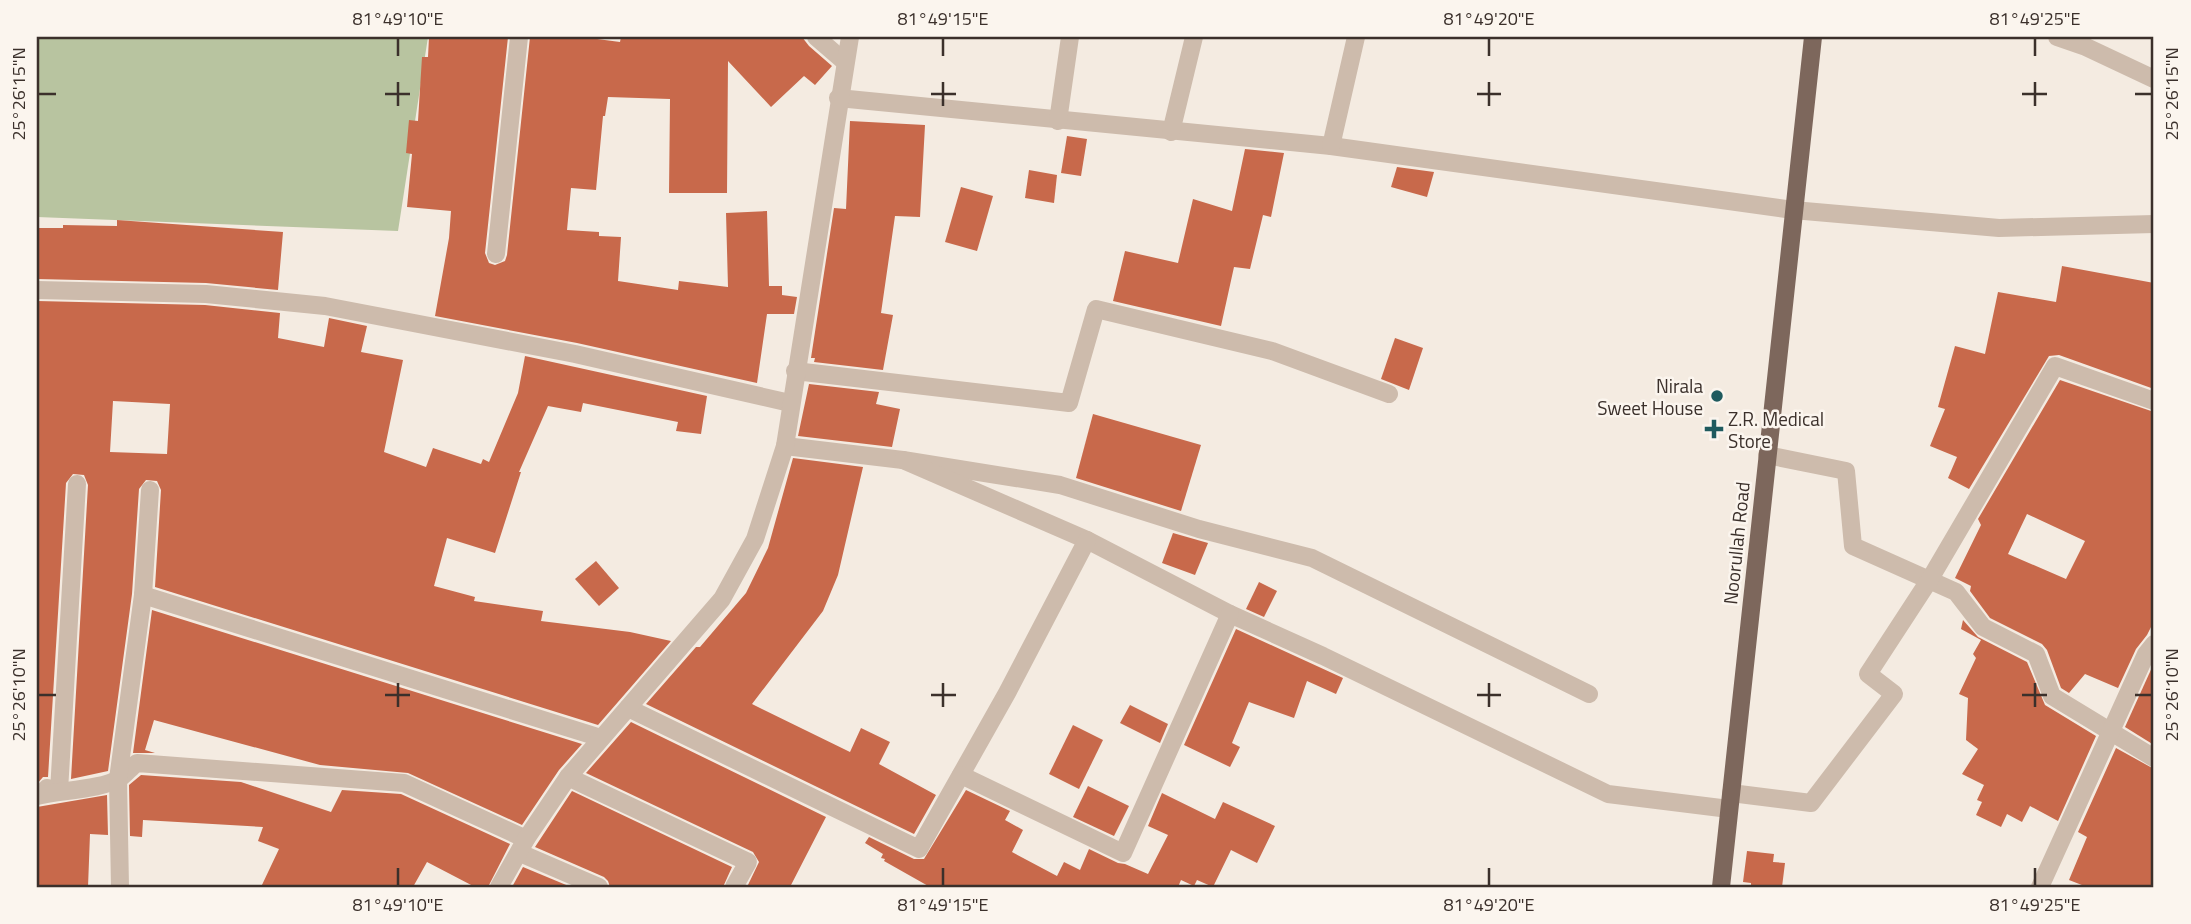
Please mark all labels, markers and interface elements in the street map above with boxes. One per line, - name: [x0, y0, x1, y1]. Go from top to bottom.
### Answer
- text: 81°49'10"E: [353, 5, 444, 32]
- text: 81°49'15"E: [898, 5, 989, 32]
- text: 81°49'20"E: [1444, 5, 1535, 32]
- text: 81°49'25"E: [1990, 5, 2081, 32]
- text: 25°26'15"N: [5, 47, 32, 141]
- text: 25°26'15"N: [2158, 47, 2185, 141]
- place label: Nirala Sweet House: [1597, 371, 1703, 422]
- marker: Nirala Sweet House: [1709, 388, 1725, 404]
- place label: Z.R. Medical Store: [1728, 404, 1824, 455]
- marker: Z.R. Medical Store: [1706, 421, 1722, 437]
- street label: Noorullah Road: [1715, 480, 1757, 606]
- text: 25°26'10"N: [5, 648, 32, 742]
- text: 25°26'10"N: [2158, 648, 2185, 742]
- text: 81°49'10"E: [353, 891, 444, 918]
- text: 81°49'15"E: [898, 891, 989, 918]
- text: 81°49'20"E: [1444, 891, 1535, 918]
- text: 81°49'25"E: [1990, 891, 2081, 918]

